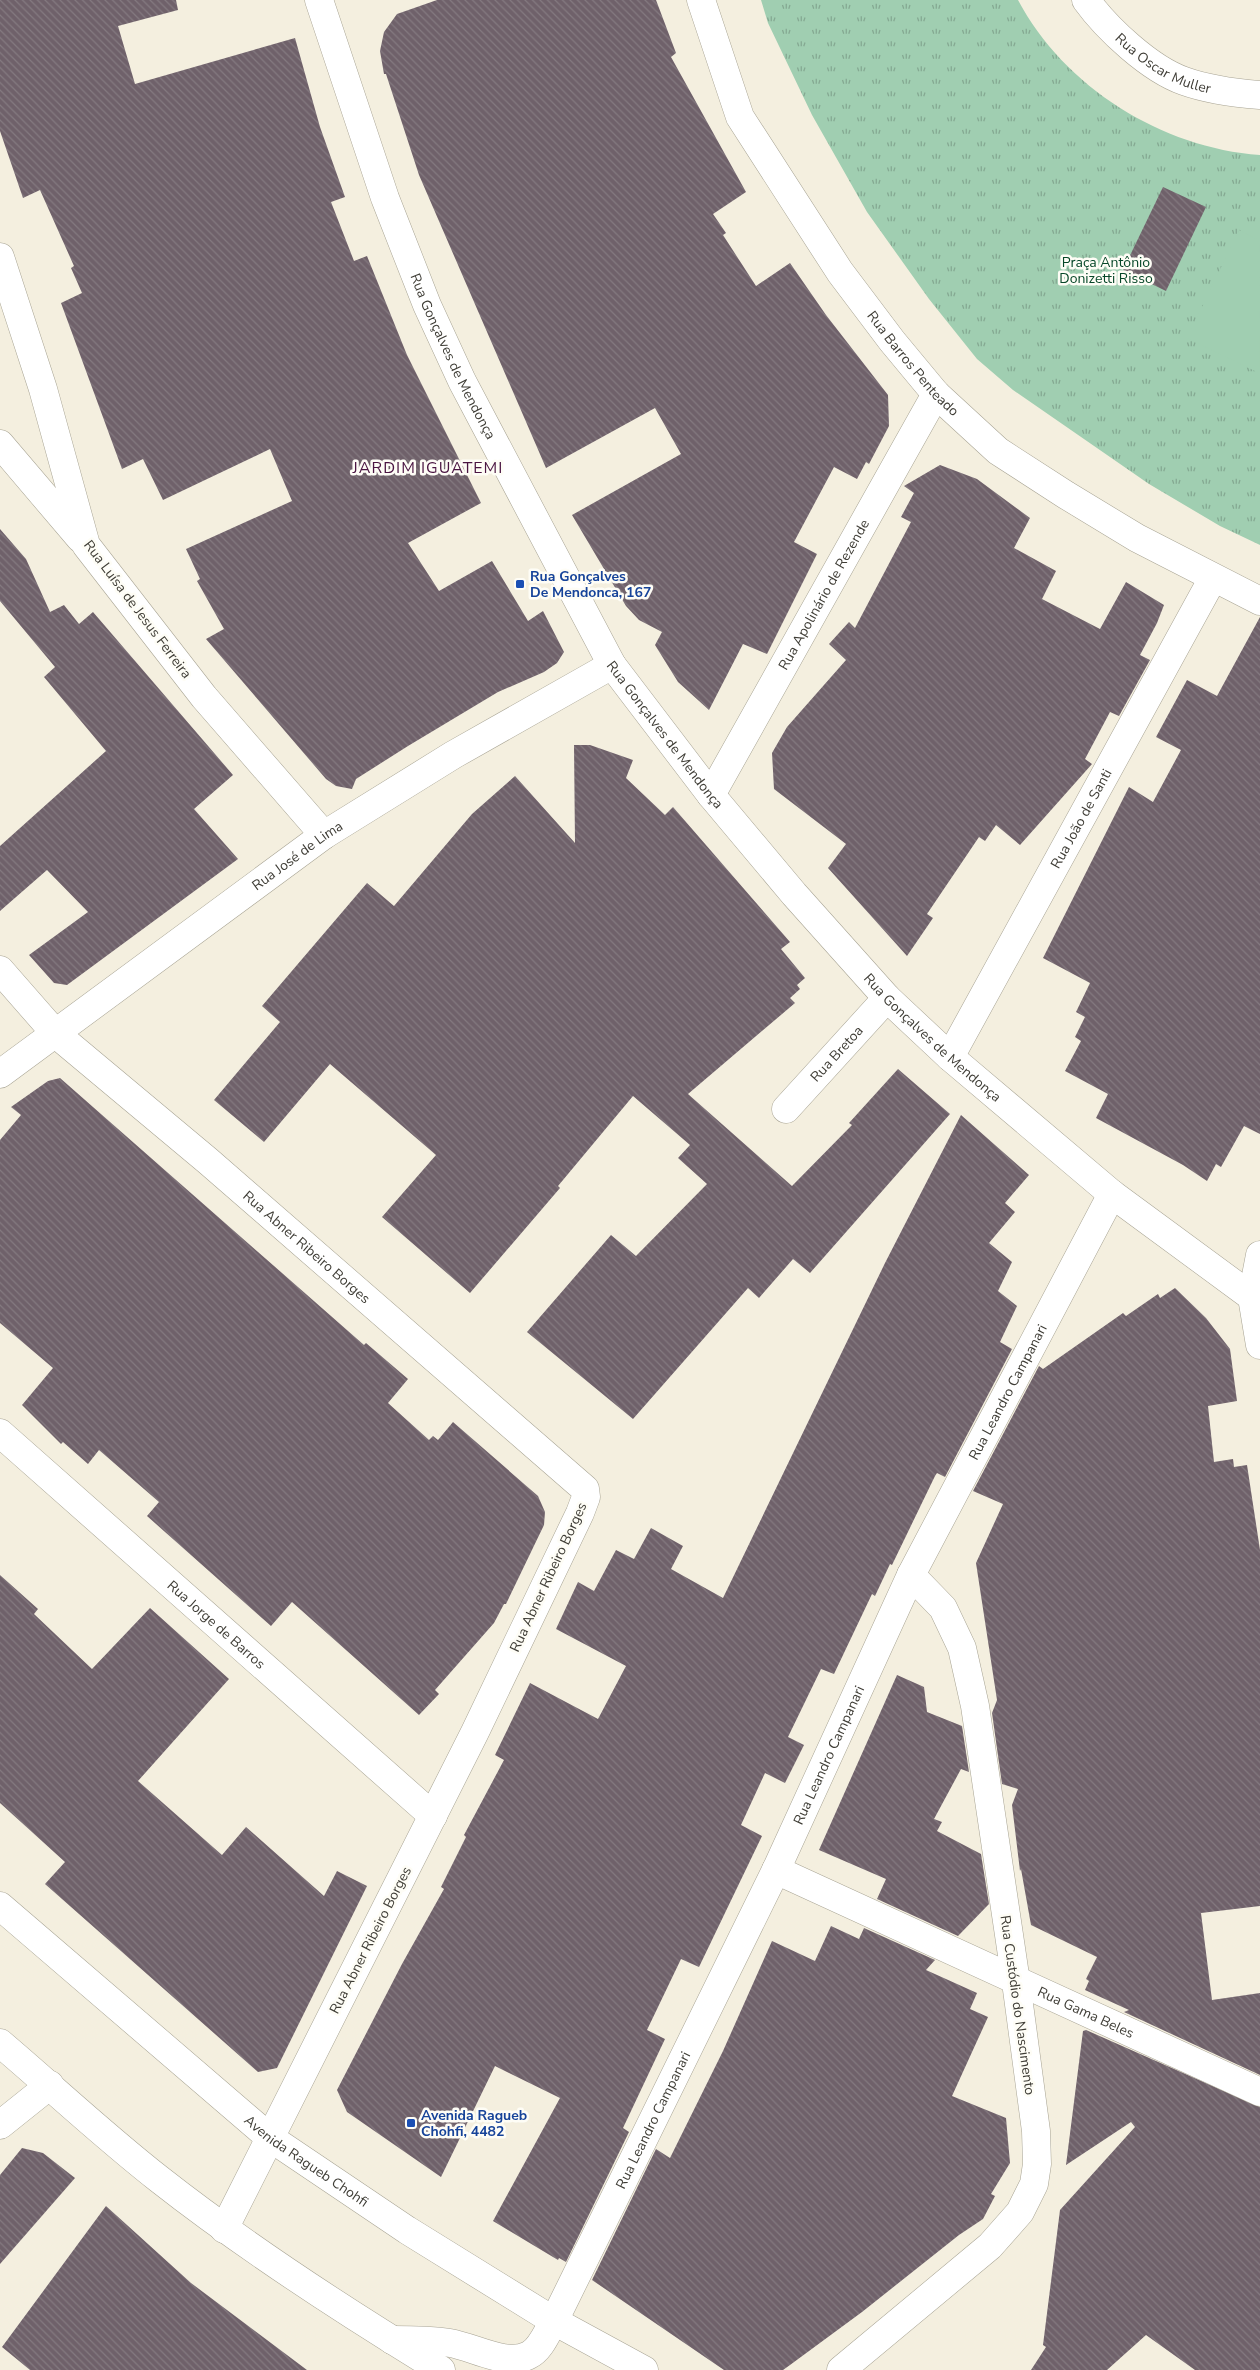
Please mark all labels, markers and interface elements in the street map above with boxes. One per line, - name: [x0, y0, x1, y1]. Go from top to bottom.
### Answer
- street label: Rua Oscar Muller: [1111, 29, 1213, 98]
- park label: Praça Antônio Donizetti Risso: [1059, 253, 1153, 288]
- street label: Rua Gonçalves de Mendonça: [406, 271, 500, 443]
- street label: Rua Barros Penteado: [863, 307, 963, 421]
- district label: JARDIM IGUATEMI: [352, 457, 503, 479]
- street label: Rua Apolinário de Rezende: [774, 516, 874, 674]
- street label: Rua Luísa de Jesus Ferreira: [79, 536, 196, 682]
- place label: Rua Gonçalves De Mendonca, 167: [530, 567, 651, 602]
- marker: Rua Gonçalves De Mendonca, 167: [514, 578, 526, 590]
- street label: Rua Gonçalves de Mendonça: [602, 657, 727, 813]
- street label: Rua João de Santi: [1046, 766, 1116, 872]
- street label: Rua José de Lima: [248, 817, 347, 895]
- street label: Rua Gonçalves de Mendonça: [859, 969, 1005, 1106]
- street label: Rua Bretoa: [806, 1022, 867, 1086]
- street label: Rua Abner Ribeiro Borges: [239, 1187, 374, 1308]
- street label: Rua Leandro Campanari: [964, 1321, 1052, 1463]
- street label: Rua Abner Ribeiro Borges: [505, 1499, 592, 1655]
- street label: Rua Jorge de Barros: [163, 1576, 270, 1674]
- street label: Rua Leandro Campanari: [789, 1683, 869, 1828]
- street label: Rua Abner Ribeiro Borges: [325, 1863, 416, 2017]
- street label: Rua Custódio do Nascimento: [995, 1914, 1040, 2096]
- street label: Rua Gama Beles: [1034, 1982, 1137, 2043]
- street label: Rua Leandro Campanari: [612, 2048, 695, 2192]
- place label: Avenida Ragueb Chohfi, 4482: [421, 2106, 527, 2141]
- street label: Avenida Ragueb Chohfi: [240, 2111, 372, 2211]
- marker: Avenida Ragueb Chohfi, 4482: [405, 2117, 417, 2129]

